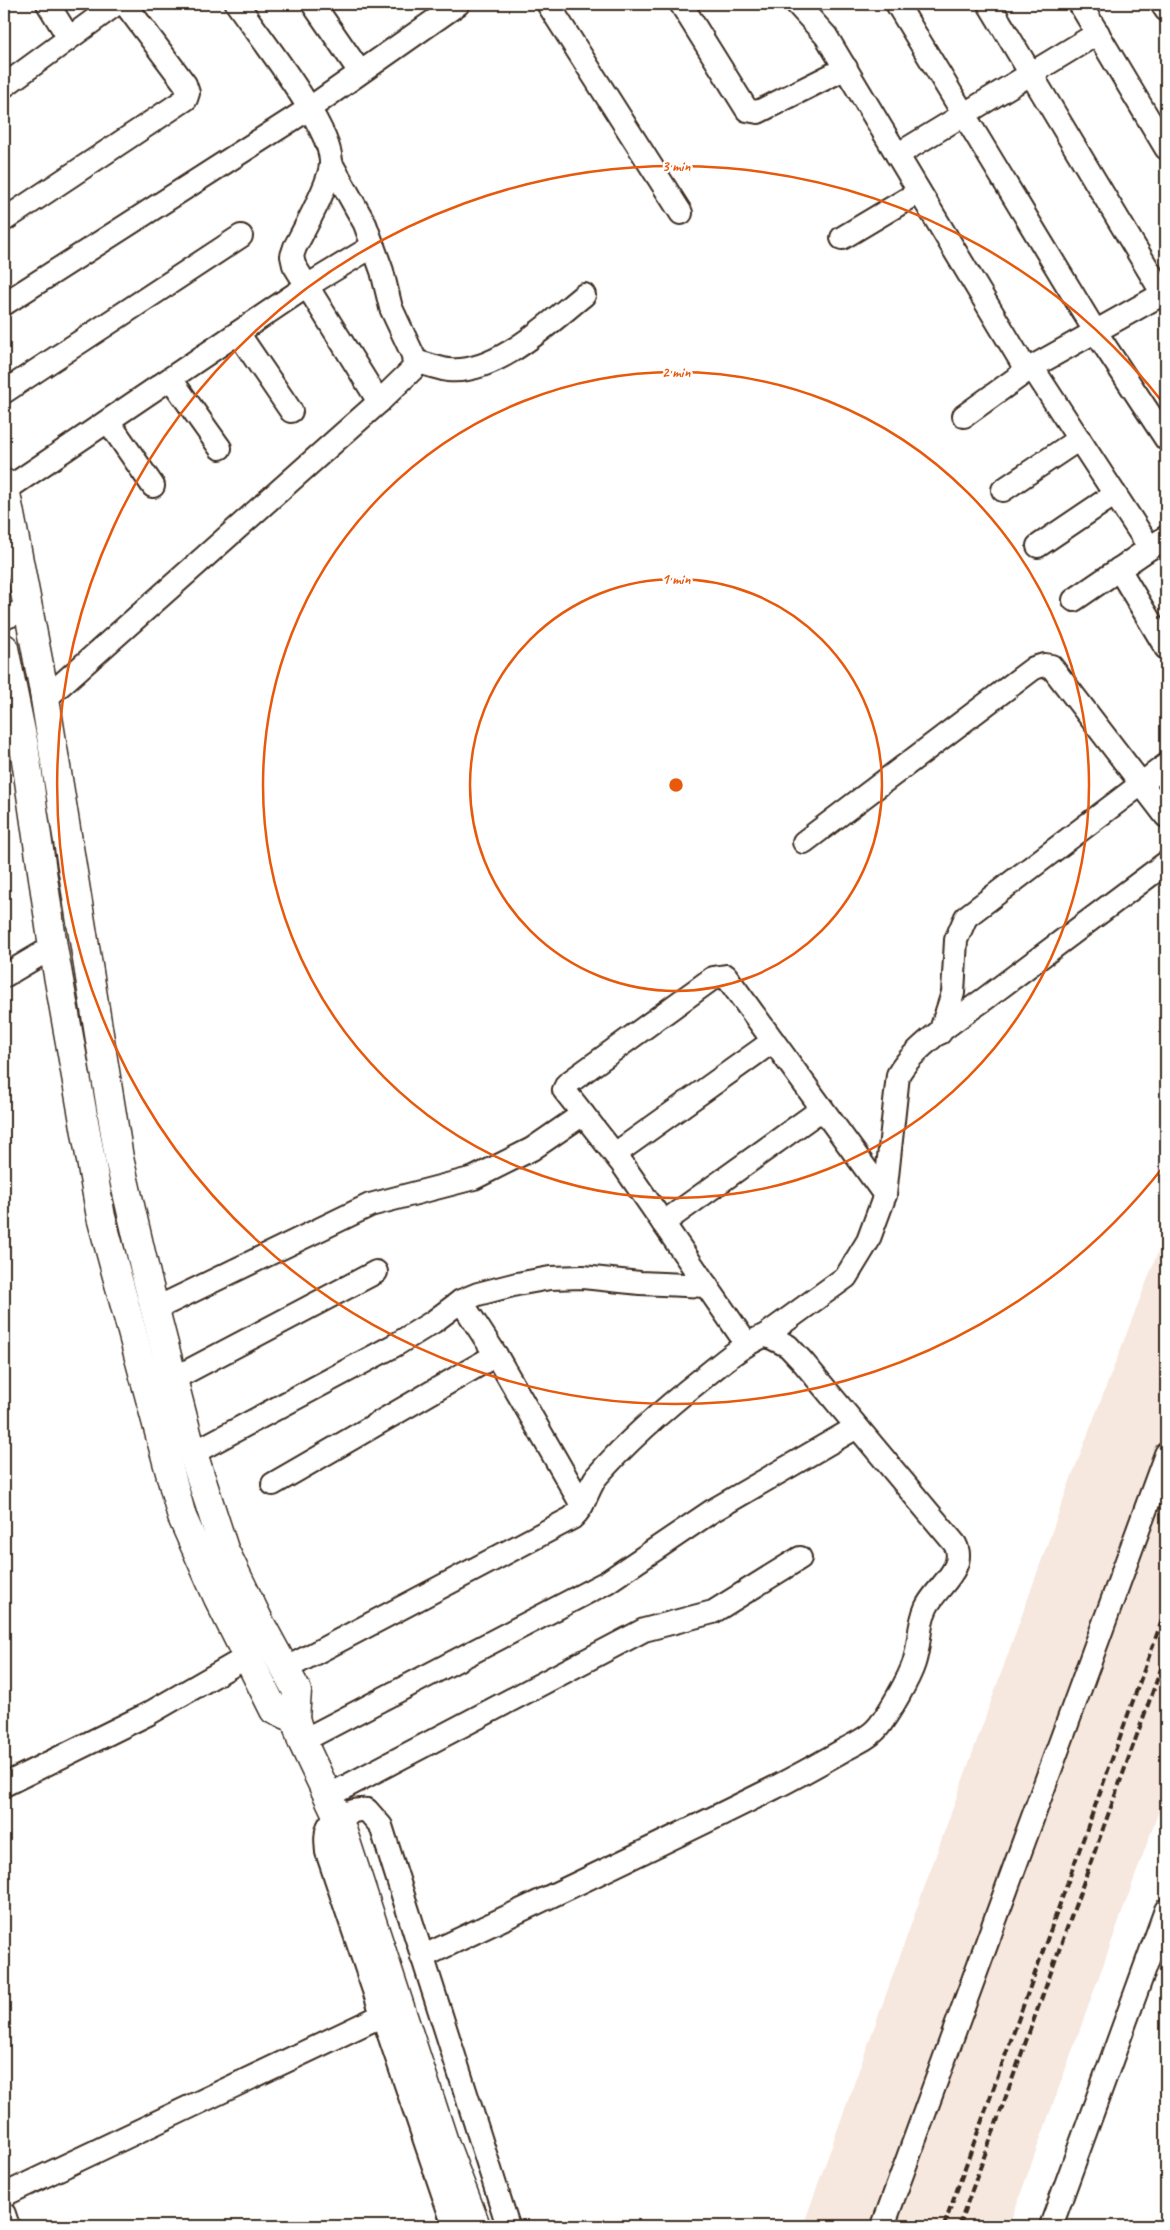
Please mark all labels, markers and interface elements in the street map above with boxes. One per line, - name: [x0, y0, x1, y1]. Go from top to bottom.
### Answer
- text: 3 min: [662, 157, 691, 176]
- text: 2 min: [662, 363, 691, 382]
- text: 1 min: [662, 570, 691, 589]
- centre of rings: [667, 776, 685, 794]

